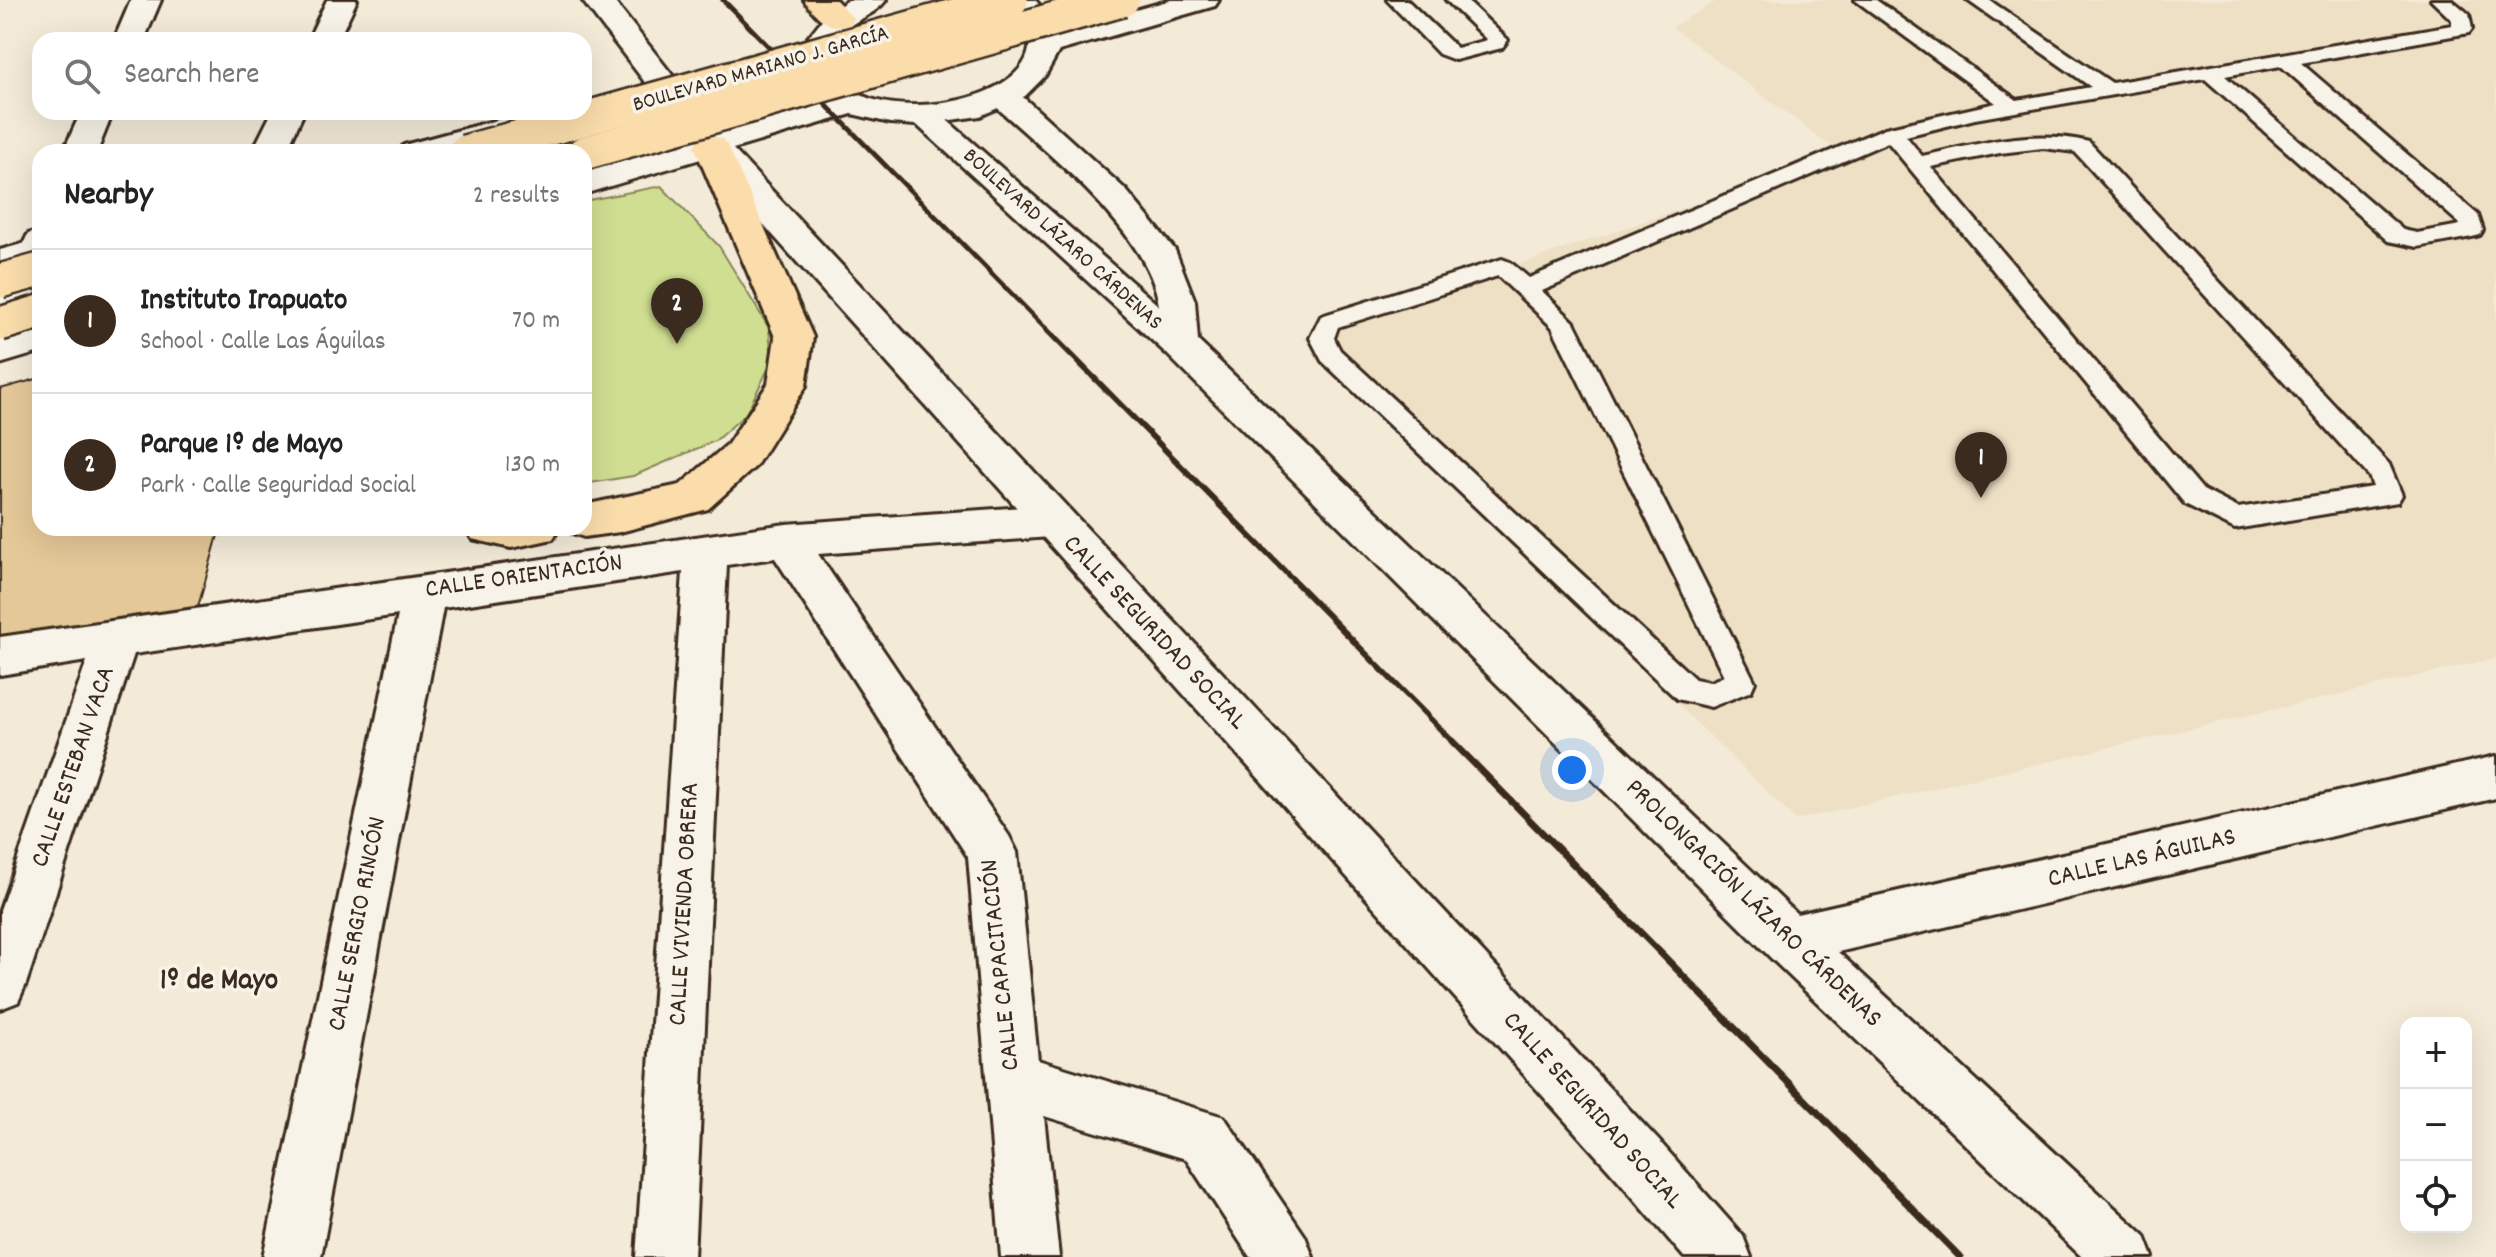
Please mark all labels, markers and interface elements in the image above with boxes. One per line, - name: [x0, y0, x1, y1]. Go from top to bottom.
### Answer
- street label: BOULEVARD MARIANO J. GARCÍA: [629, 19, 893, 121]
- search box: [32, 32, 592, 120]
- icon: search: [60, 54, 104, 98]
- text: Search here: [124, 55, 260, 98]
- street label: BOULEVARD LÁZARO CÁRDENAS: [955, 142, 1169, 338]
- text: Nearby: [64, 172, 153, 221]
- text: 2 results: [473, 178, 560, 215]
- pin: 2: [651, 278, 703, 344]
- text: Instituto Irapuato: [140, 281, 347, 324]
- text: 1: [87, 303, 93, 340]
- text: 70 m: [512, 303, 560, 340]
- text: School · Calle Las Águilas: [140, 324, 386, 361]
- text: Parque 1º de Mayo: [140, 425, 343, 468]
- pin: 1: [1955, 432, 2007, 498]
- text: 2: [84, 447, 96, 484]
- text: 130 m: [505, 447, 560, 484]
- text: Park · Calle Seguridad Social: [140, 468, 416, 505]
- street label: CALLE SEGURIDAD SOCIAL: [1054, 527, 1255, 739]
- street label: CALLE ORIENTACIÓN: [423, 545, 625, 609]
- street label: CALLE ESTEBAN VACA: [22, 661, 126, 873]
- your location: [1552, 750, 1592, 790]
- street label: PROLONGACIÓN LÁZARO CÁRDENAS: [1616, 771, 1890, 1037]
- street label: CALLE VIVIENDA OBRERA: [660, 781, 710, 1027]
- street label: CALLE SERGIO RINCÓN: [319, 814, 397, 1034]
- street label: CALLE LAS ÁGUILAS: [2044, 819, 2240, 899]
- street label: CALLE CAPACITACIÓN: [971, 857, 1031, 1073]
- district label: 1º de Mayo: [160, 961, 278, 1004]
- street label: CALLE SEGURIDAD SOCIAL: [1493, 1004, 1691, 1218]
- map controls: [2400, 1017, 2472, 1233]
- button: +: [2400, 1017, 2472, 1089]
- button: −: [2400, 1089, 2472, 1161]
- button: locate: [2400, 1161, 2472, 1233]

